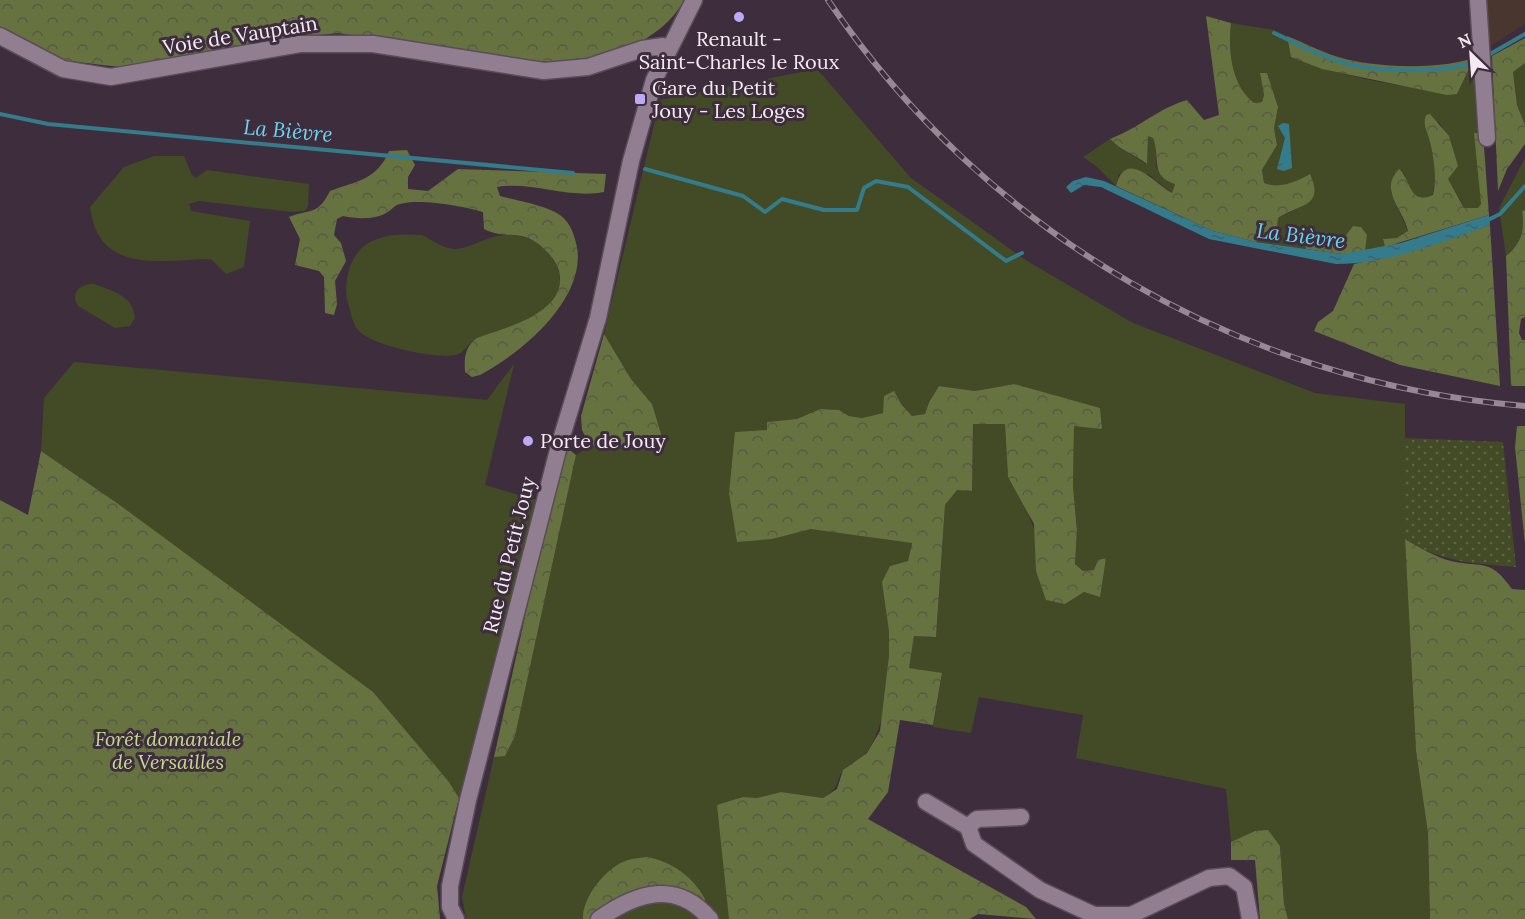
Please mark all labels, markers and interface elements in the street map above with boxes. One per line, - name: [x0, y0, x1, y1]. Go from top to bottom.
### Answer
- street label: Voie de Vauptain: [160, 10, 319, 59]
- marker: Renault - Saint-Charles le Roux: [732, 10, 746, 24]
- north arrow: [1441, 24, 1501, 84]
- place label: Renault - Saint-Charles le Roux: [639, 26, 840, 74]
- text: N: [1455, 29, 1474, 52]
- place label: Gare du Petit Jouy - Les Loges: [651, 75, 805, 123]
- marker: Gare du Petit Jouy - Les Loges: [633, 92, 647, 106]
- water label: La Bièvre: [242, 113, 334, 148]
- water label: La Bièvre: [1255, 217, 1347, 254]
- place label: Porte de Jouy: [540, 428, 666, 453]
- marker: Porte de Jouy: [521, 434, 535, 448]
- street label: Rue du Petit Jouy: [477, 474, 540, 636]
- park label: Forêt domaniale de Versailles: [95, 726, 241, 774]

